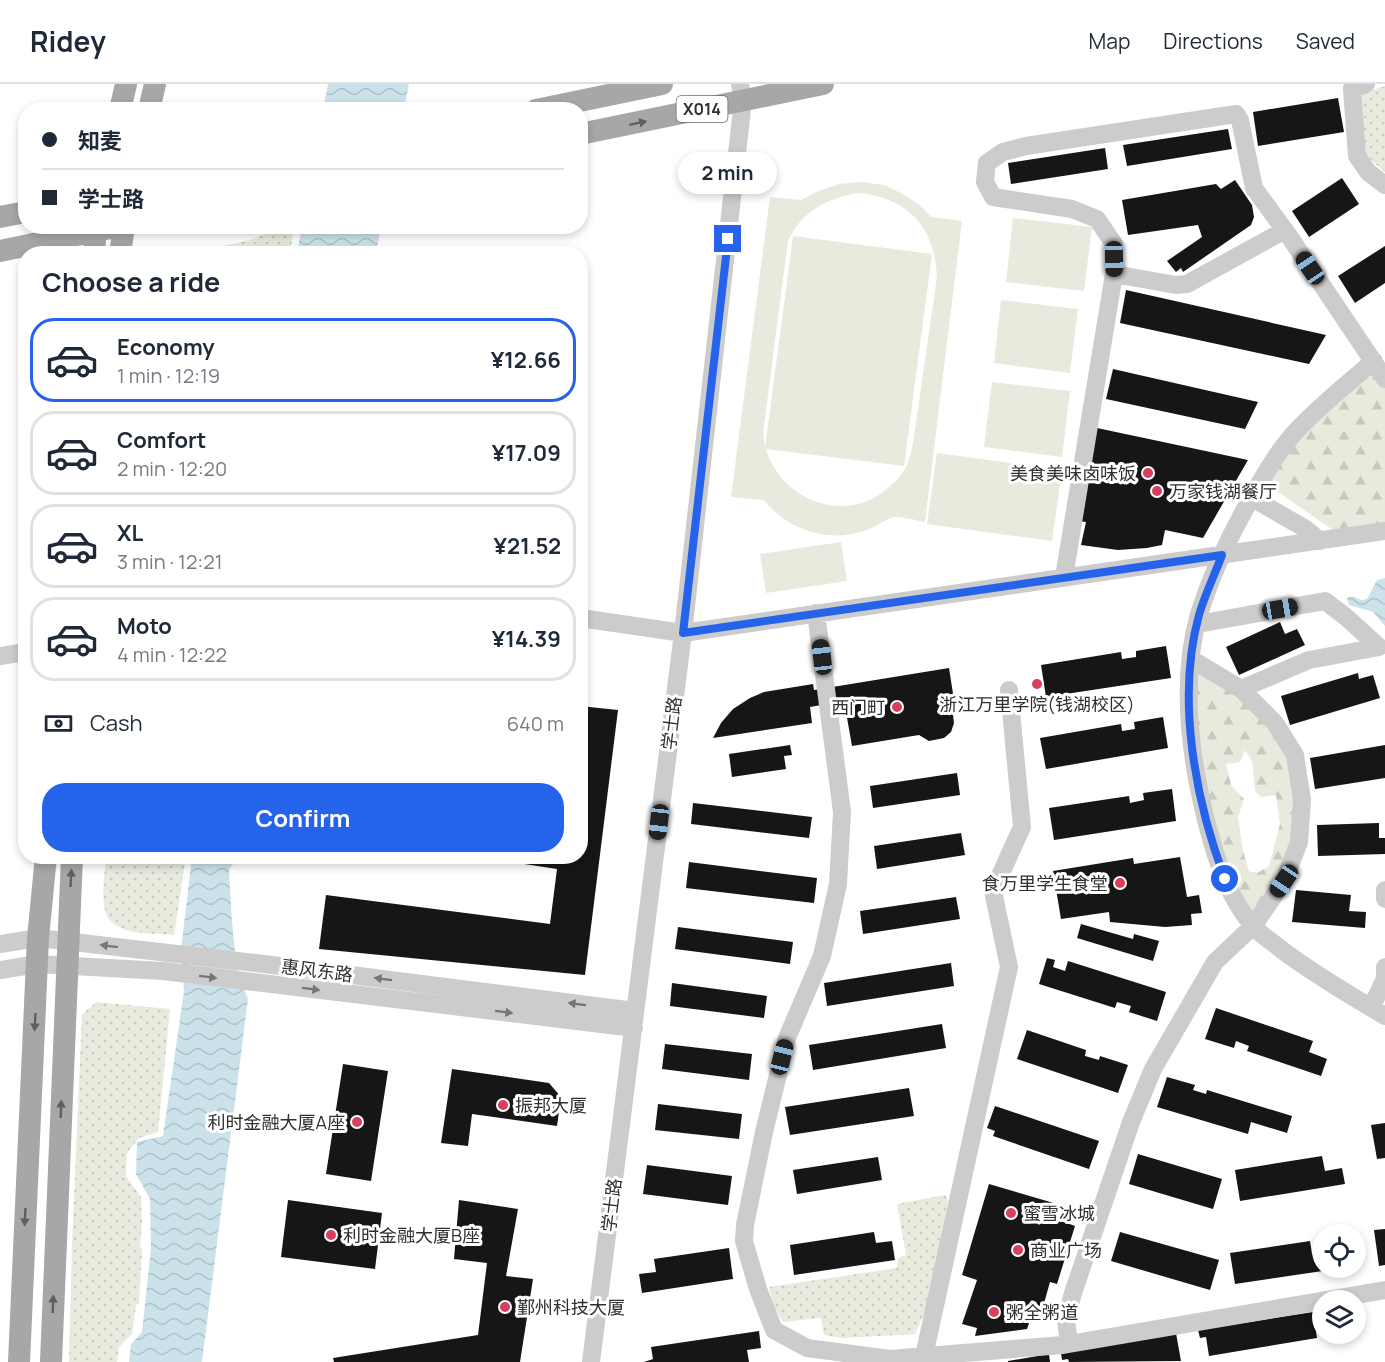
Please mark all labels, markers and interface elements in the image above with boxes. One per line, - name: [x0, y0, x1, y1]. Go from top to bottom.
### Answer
- text: Ridey: [30, 22, 106, 60]
- text: Map: [1089, 27, 1130, 55]
- text: Directions: [1163, 27, 1263, 55]
- text: Saved: [1296, 27, 1355, 55]
- road number: X014: [676, 96, 728, 122]
- one-way arrow: [629, 117, 647, 127]
- text: 知麦: [78, 126, 122, 156]
- callout: 2 min: [678, 152, 777, 194]
- text: 2 min: [701, 159, 754, 186]
- text: 学士路: [78, 184, 144, 214]
- route end: [714, 225, 741, 252]
- car: [1105, 241, 1123, 277]
- car: [1292, 248, 1328, 288]
- text: Choose a ride: [42, 263, 220, 300]
- text: Economy: [117, 332, 215, 362]
- icon: car: [45, 333, 99, 387]
- text: ¥12.66: [491, 345, 561, 375]
- text: 1 min · 12:19: [117, 362, 220, 389]
- text: Comfort: [117, 425, 206, 455]
- icon: car: [45, 426, 99, 480]
- text: ¥17.09: [492, 438, 561, 468]
- text: 2 min · 12:20: [117, 455, 227, 482]
- place label: 美食美味卤味饭: [1010, 461, 1136, 485]
- marker: 美食美味卤味饭: [1141, 466, 1155, 480]
- place label: 万家钱湖餐厅: [1169, 479, 1277, 503]
- marker: 万家钱湖餐厅: [1150, 484, 1164, 498]
- text: XL: [117, 518, 143, 548]
- icon: car: [45, 519, 99, 573]
- text: ¥21.52: [494, 531, 561, 561]
- text: 3 min · 12:21: [117, 548, 222, 575]
- car: [1261, 597, 1299, 621]
- text: Moto: [117, 611, 172, 641]
- icon: car: [45, 612, 99, 666]
- text: ¥14.39: [492, 624, 561, 654]
- car: [811, 638, 833, 676]
- text: 4 min · 12:22: [117, 641, 227, 668]
- marker: 浙江万里学院(钱湖校区): [1030, 677, 1044, 691]
- place label: 浙江万里学院(钱湖校区): [939, 692, 1135, 716]
- street label: 学士路: [656, 695, 686, 751]
- place label: 西门町: [831, 695, 885, 719]
- marker: 西门町: [890, 700, 904, 714]
- icon: cash: [42, 707, 75, 740]
- text: Cash: [90, 708, 143, 738]
- text: 640 m: [507, 710, 564, 737]
- button: Confirm: [42, 783, 564, 852]
- car: [648, 803, 670, 841]
- car: [1266, 861, 1302, 901]
- route start: [1211, 865, 1238, 892]
- one-way arrow: [67, 868, 76, 887]
- place label: 食万里学生食堂: [982, 871, 1108, 895]
- marker: 食万里学生食堂: [1113, 876, 1127, 890]
- one-way arrow: [99, 941, 118, 951]
- street label: 惠风东路: [280, 954, 354, 986]
- one-way arrow: [198, 972, 217, 981]
- one-way arrow: [374, 974, 393, 984]
- one-way arrow: [301, 984, 320, 994]
- one-way arrow: [567, 999, 586, 1008]
- one-way arrow: [495, 1008, 514, 1017]
- one-way arrow: [30, 1013, 39, 1032]
- car: [769, 1037, 795, 1077]
- place label: 振邦大厦: [515, 1093, 587, 1117]
- marker: 振邦大厦: [496, 1098, 510, 1112]
- one-way arrow: [57, 1099, 66, 1118]
- place label: 利时金融大厦A座: [208, 1110, 345, 1134]
- marker: 利时金融大厦A座: [350, 1115, 364, 1129]
- street label: 学士路: [596, 1177, 626, 1233]
- place label: 蜜雪冰城: [1023, 1201, 1095, 1225]
- marker: 蜜雪冰城: [1004, 1206, 1018, 1220]
- one-way arrow: [21, 1208, 30, 1227]
- place label: 利时金融大厦B座: [343, 1223, 480, 1247]
- map controls: [1312, 1224, 1366, 1344]
- button: locate: [1312, 1224, 1366, 1278]
- marker: 利时金融大厦B座: [324, 1228, 338, 1242]
- place label: 商业广场: [1030, 1238, 1102, 1262]
- marker: 商业广场: [1011, 1243, 1025, 1257]
- button: layers: [1312, 1290, 1366, 1344]
- one-way arrow: [48, 1294, 58, 1313]
- place label: 鄞州科技大厦: [517, 1295, 625, 1319]
- marker: 鄞州科技大厦: [498, 1300, 512, 1314]
- place label: 粥全粥道: [1006, 1300, 1078, 1324]
- marker: 粥全粥道: [987, 1305, 1001, 1319]

